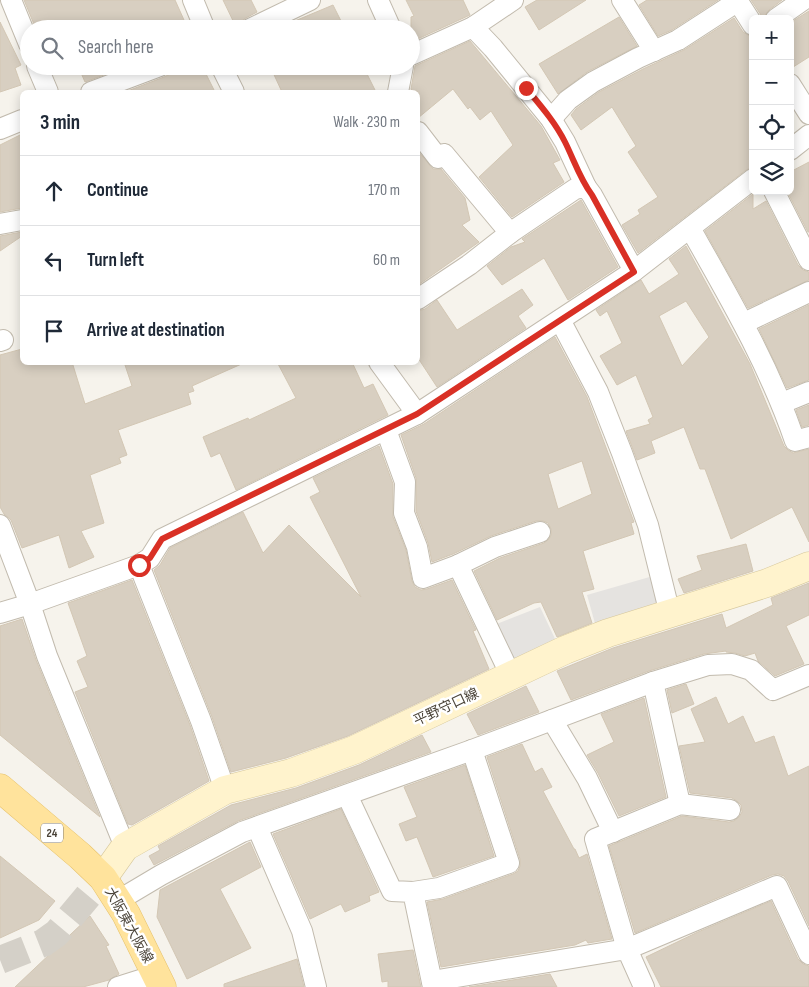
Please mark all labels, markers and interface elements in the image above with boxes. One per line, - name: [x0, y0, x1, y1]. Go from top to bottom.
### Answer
- map controls: [749, 15, 794, 195]
- button: +: [749, 15, 794, 60]
- search box: [20, 20, 420, 75]
- icon: search: [38, 34, 66, 62]
- text: Search here: [78, 36, 154, 59]
- button: −: [749, 60, 794, 105]
- route end: [515, 77, 538, 100]
- button: locate: [749, 105, 794, 150]
- text: 3 min: [40, 110, 80, 135]
- text: Walk · 230 m: [333, 113, 400, 132]
- button: layers: [749, 150, 794, 195]
- icon: ahead: [40, 177, 68, 205]
- text: Continue: [87, 179, 148, 202]
- text: 170 m: [368, 181, 400, 200]
- icon: left: [40, 247, 68, 275]
- text: Turn left: [87, 249, 144, 272]
- text: 60 m: [373, 251, 400, 270]
- icon: arrive: [40, 317, 68, 345]
- text: Arrive at destination: [87, 319, 225, 342]
- route start: [128, 554, 151, 577]
- street label: 平野守口線: [411, 685, 481, 729]
- road number: 24: [41, 824, 63, 842]
- street label: 大阪東大阪線: [101, 884, 157, 966]

